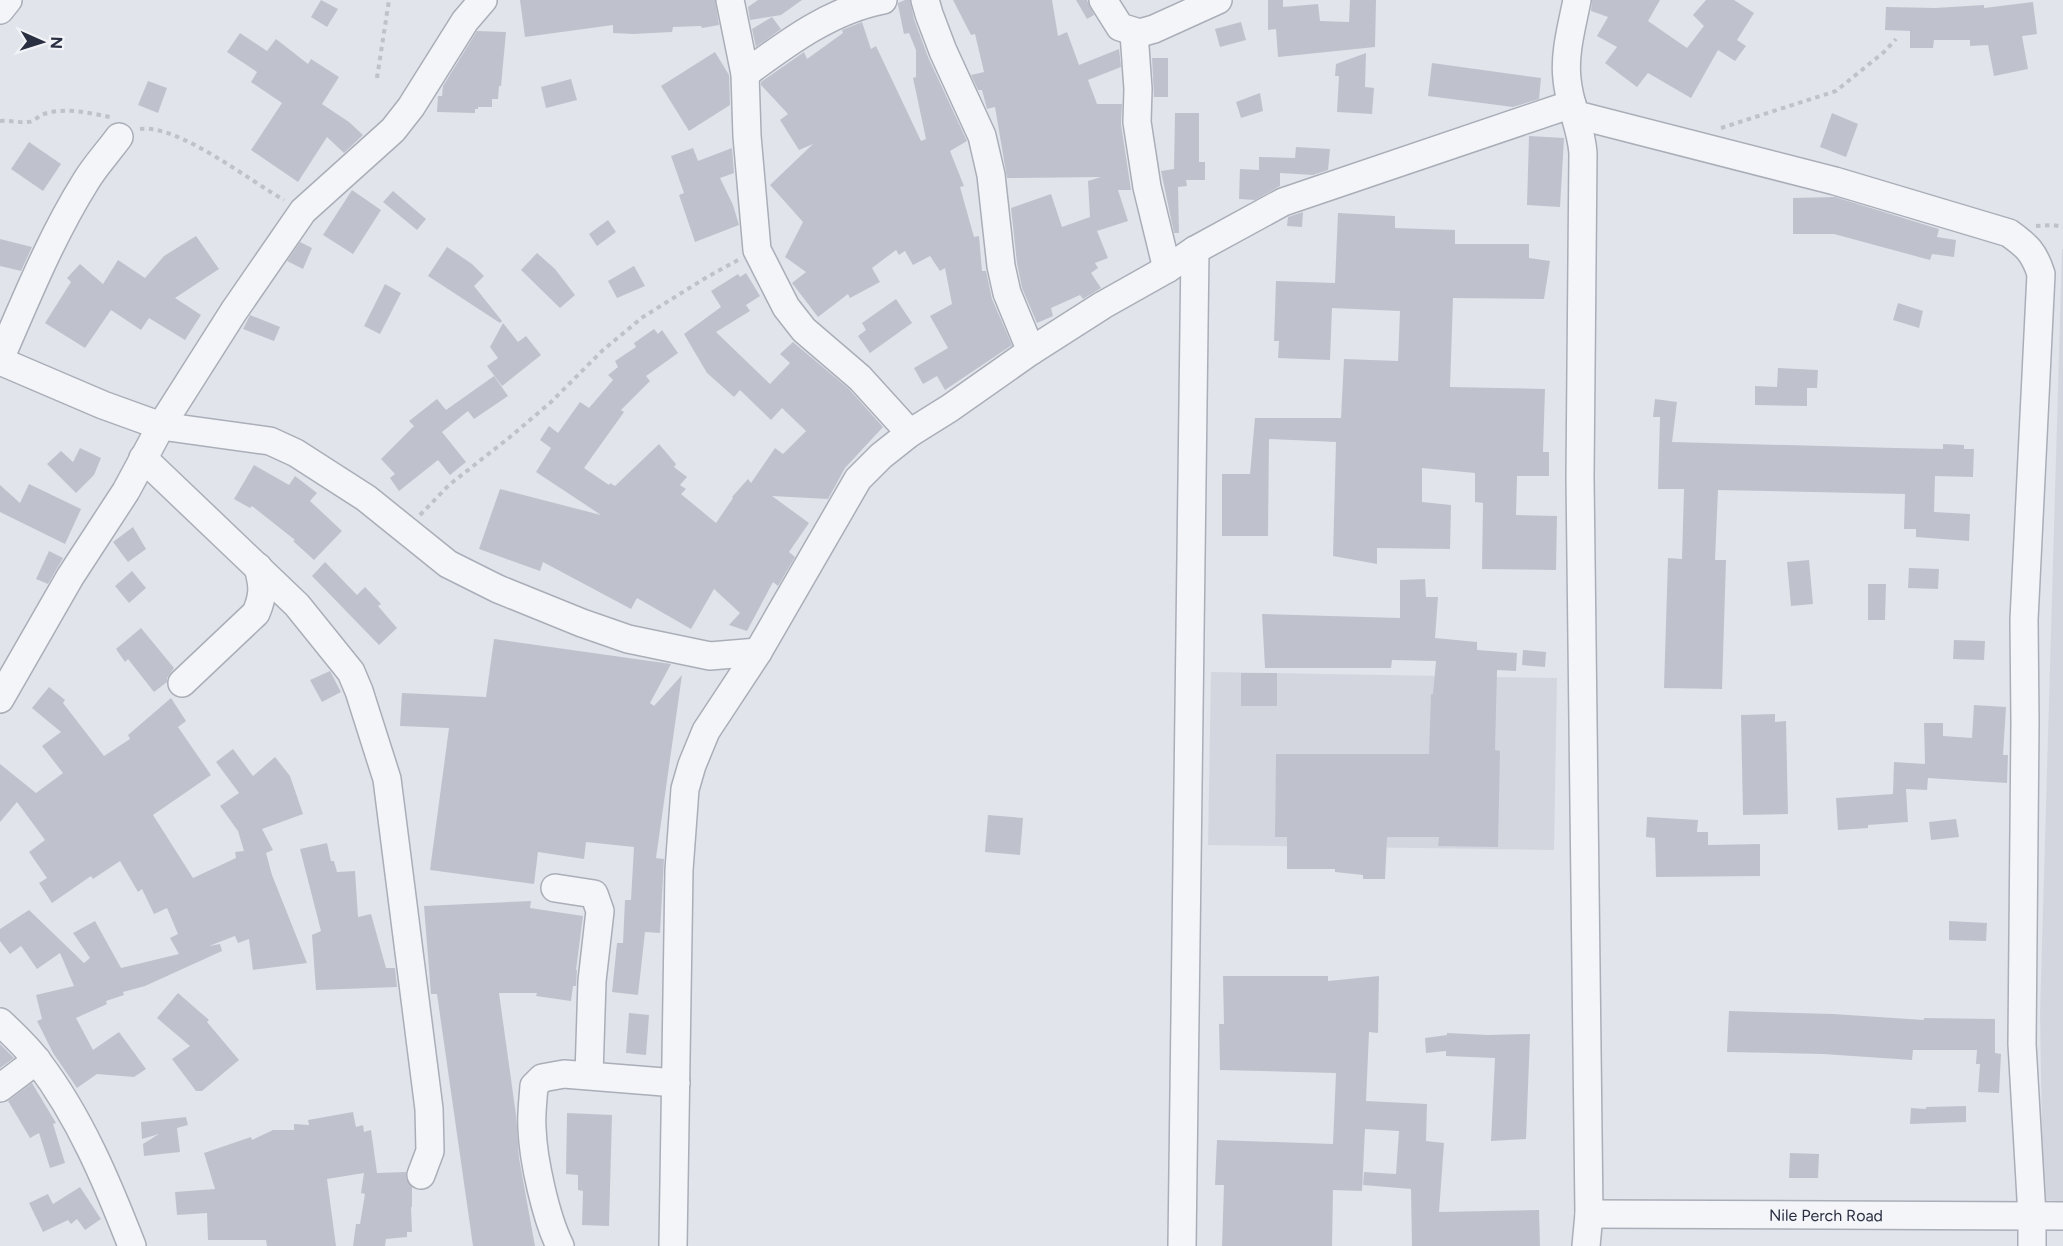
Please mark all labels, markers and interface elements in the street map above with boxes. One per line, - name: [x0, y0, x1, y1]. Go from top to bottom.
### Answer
- north arrow: [12, 12, 72, 72]
- text: N: [47, 36, 66, 49]
- street label: Nile Perch Road: [1769, 1205, 1883, 1225]

